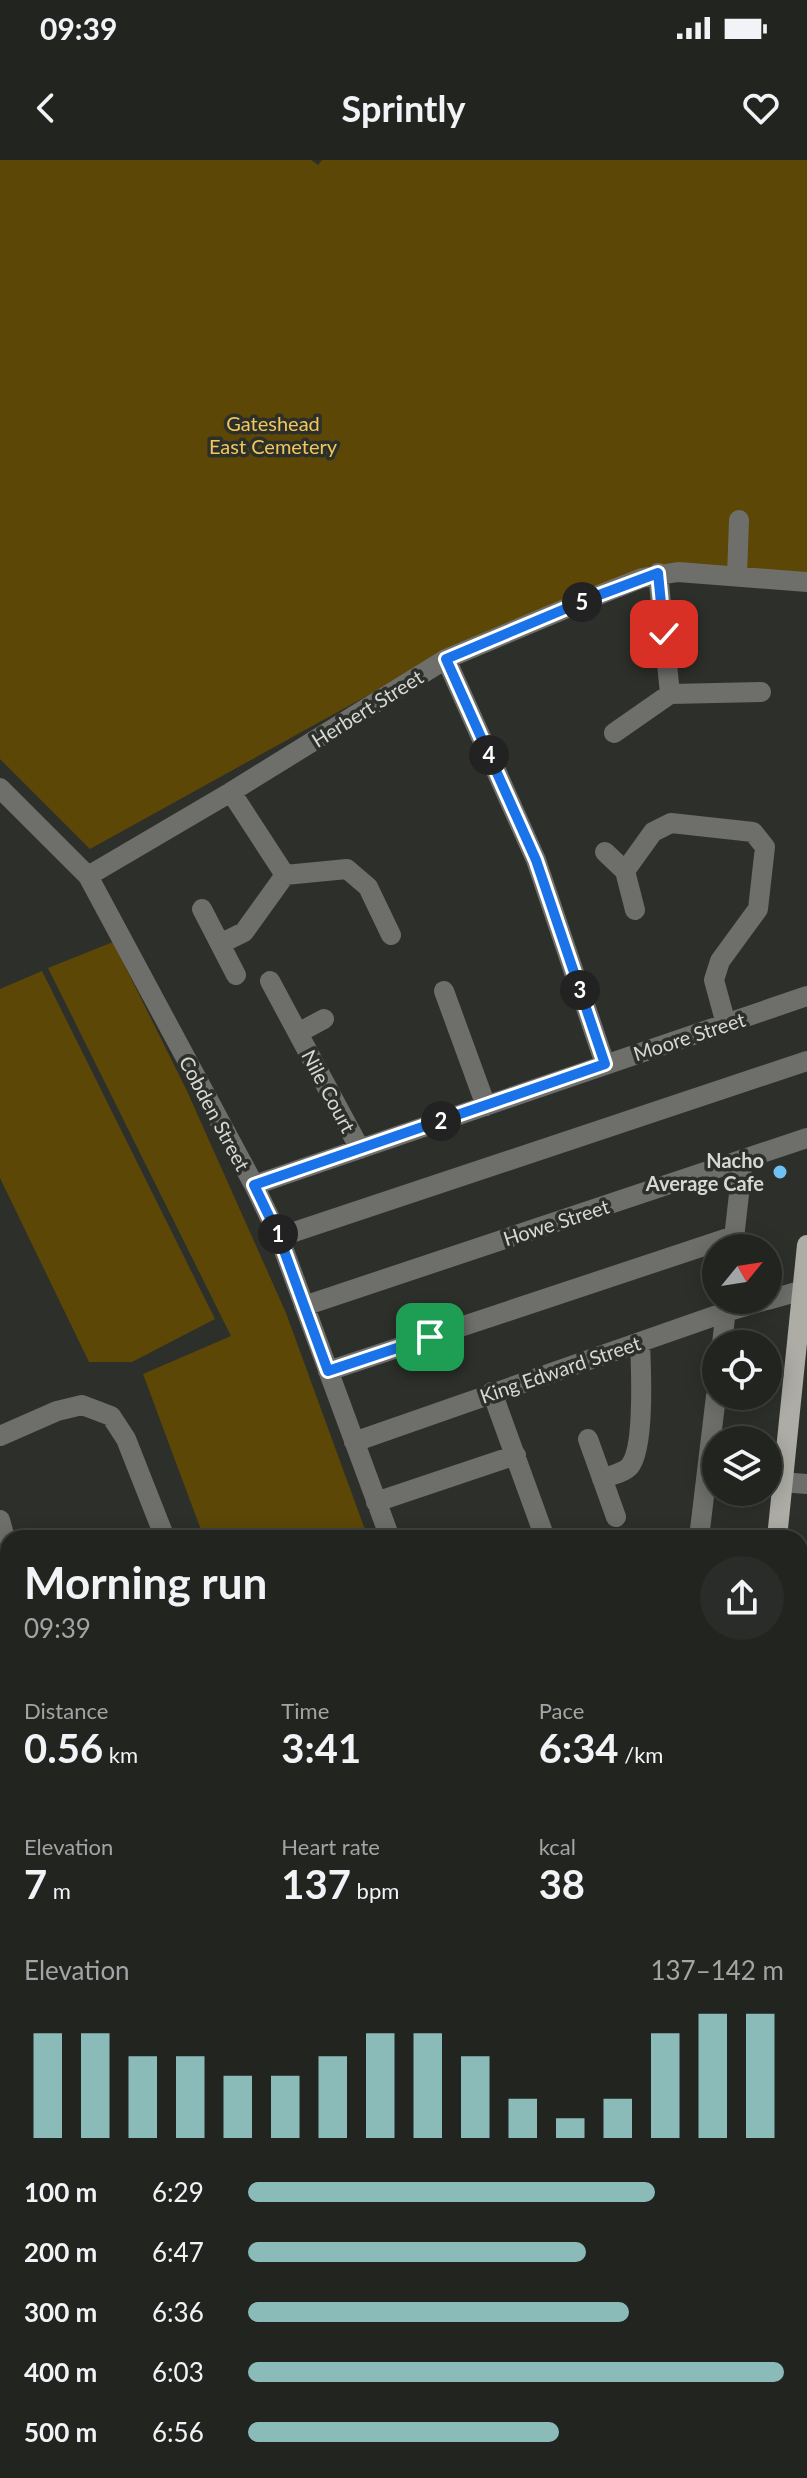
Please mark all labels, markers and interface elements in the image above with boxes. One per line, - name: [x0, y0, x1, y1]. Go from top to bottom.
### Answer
- text: 09:39: [40, 10, 117, 46]
- icon: back: [24, 86, 68, 130]
- text: Sprintly: [342, 86, 465, 130]
- icon: heart: [739, 86, 783, 130]
- park label: Gateshead East Cemetery: [209, 411, 338, 458]
- pin: 5: [562, 582, 602, 622]
- text: 5: [576, 588, 588, 615]
- pin: [630, 600, 698, 668]
- icon: check: [642, 612, 686, 656]
- street label: Herbert Street: [307, 664, 427, 752]
- pin: 4: [469, 735, 509, 775]
- text: 4: [483, 741, 495, 768]
- pin: 3: [560, 970, 600, 1010]
- text: 3: [574, 976, 586, 1003]
- street label: Moore Street: [630, 1007, 748, 1065]
- street label: Nile Court: [297, 1045, 361, 1137]
- street label: Cobden Street: [175, 1052, 255, 1174]
- pin: 2: [421, 1101, 461, 1141]
- text: 2: [435, 1107, 447, 1134]
- place label: Nacho Average Cafe: [645, 1148, 764, 1195]
- marker: Nacho Average Cafe: [771, 1163, 789, 1181]
- street label: Howe Street: [500, 1194, 612, 1250]
- pin: 1: [258, 1214, 298, 1254]
- text: 1: [272, 1220, 284, 1247]
- north arrow: [702, 1234, 782, 1314]
- map controls: [702, 1234, 782, 1506]
- pin: [396, 1303, 464, 1371]
- icon: arrive: [408, 1315, 452, 1359]
- street label: King Edward Street: [476, 1330, 644, 1408]
- button: locate: [702, 1330, 782, 1410]
- button: layers: [702, 1426, 782, 1506]
- text: Morning run: [24, 1556, 267, 1608]
- button: share: [700, 1556, 784, 1640]
- text: 09:39: [24, 1612, 91, 1644]
- text: Distance: [24, 1697, 108, 1724]
- text: Time: [281, 1697, 329, 1724]
- text: Pace: [539, 1697, 584, 1724]
- text: 0.56: [24, 1724, 103, 1772]
- text: 3:41: [281, 1724, 361, 1772]
- text: 6:34: [539, 1724, 619, 1772]
- text: km: [103, 1741, 138, 1768]
- text: /km: [619, 1741, 663, 1768]
- text: Elevation: [24, 1833, 113, 1860]
- text: Heart rate: [281, 1833, 380, 1860]
- text: kcal: [539, 1833, 576, 1860]
- text: 7: [24, 1860, 47, 1908]
- text: 137: [281, 1860, 351, 1908]
- text: 38: [539, 1860, 585, 1908]
- text: m: [47, 1877, 71, 1904]
- text: bpm: [351, 1877, 399, 1904]
- text: Elevation: [24, 1954, 130, 1986]
- text: 137–142 m: [650, 1954, 784, 1986]
- text: 100 m: [24, 2176, 97, 2208]
- text: 6:29: [152, 2176, 204, 2208]
- text: 200 m: [24, 2236, 97, 2268]
- text: 6:47: [152, 2236, 204, 2268]
- text: 300 m: [24, 2296, 97, 2328]
- text: 6:36: [152, 2296, 204, 2328]
- text: 400 m: [24, 2356, 97, 2388]
- text: 6:03: [152, 2356, 204, 2388]
- text: 500 m: [24, 2416, 97, 2448]
- text: 6:56: [152, 2416, 204, 2448]

